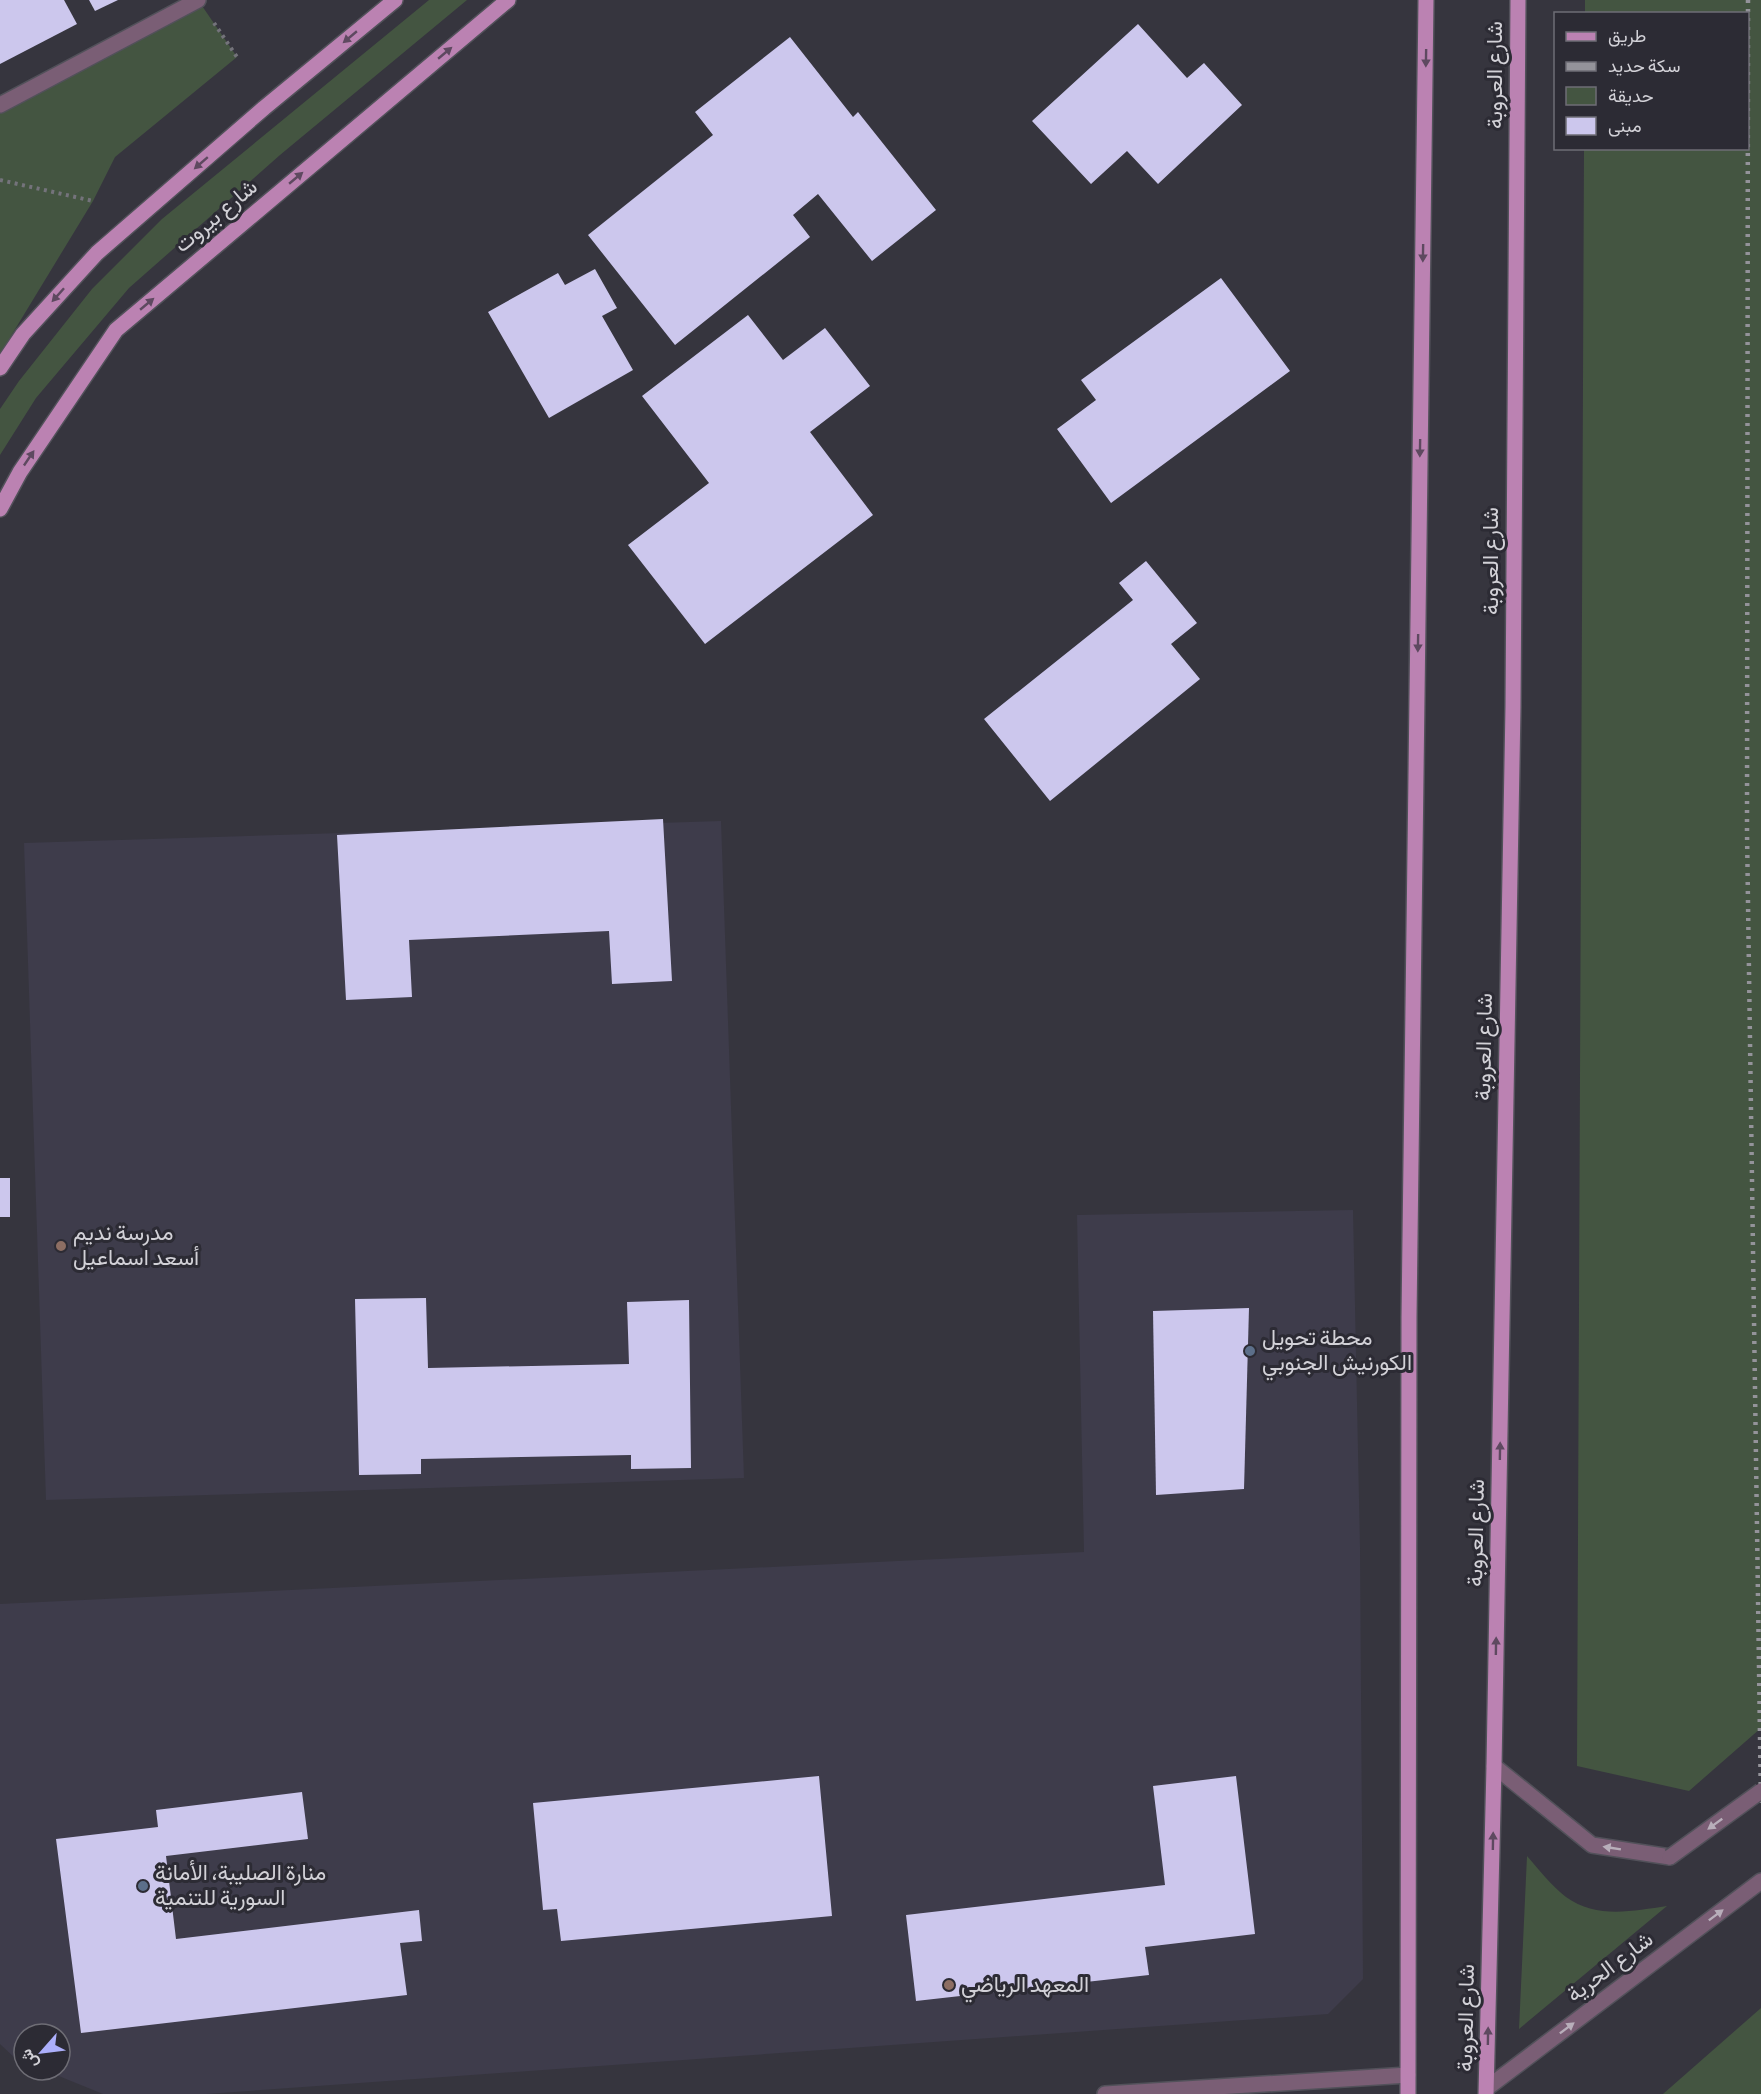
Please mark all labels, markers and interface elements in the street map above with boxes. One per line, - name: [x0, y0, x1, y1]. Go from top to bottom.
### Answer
- legend: [1554, 12, 1749, 150]
- street label: شارع العروبة: [1484, 21, 1509, 129]
- text: طريق: [1608, 28, 1646, 47]
- one-way arrow: [342, 31, 358, 44]
- one-way arrow: [437, 47, 452, 60]
- one-way arrow: [1421, 49, 1430, 68]
- text: سكة حديد: [1608, 58, 1681, 76]
- text: حديقة: [1608, 88, 1654, 106]
- text: مبنى: [1608, 118, 1642, 137]
- one-way arrow: [194, 156, 209, 169]
- one-way arrow: [288, 172, 304, 185]
- street label: شارع بيروت: [171, 175, 263, 259]
- one-way arrow: [1418, 244, 1428, 263]
- one-way arrow: [51, 288, 65, 303]
- one-way arrow: [139, 298, 154, 311]
- one-way arrow: [1416, 439, 1425, 458]
- one-way arrow: [24, 450, 35, 467]
- street label: شارع العروبة: [1480, 507, 1505, 615]
- one-way arrow: [1413, 634, 1423, 653]
- street label: شارع العروبة: [1472, 993, 1499, 1101]
- place label: مدرسة نديم أسعد اسماعيل: [73, 1222, 199, 1270]
- marker: مدرسة نديم أسعد اسماعيل: [54, 1239, 68, 1253]
- place label: محطة تحويل الكورنيش الجنوبي: [1262, 1327, 1412, 1381]
- marker: محطة تحويل الكورنيش الجنوبي: [1243, 1344, 1257, 1358]
- one-way arrow: [1495, 1441, 1505, 1460]
- street label: شارع العروبة: [1464, 1479, 1491, 1587]
- one-way arrow: [1492, 1636, 1501, 1655]
- one-way arrow: [1708, 1818, 1724, 1830]
- one-way arrow: [1488, 1831, 1497, 1850]
- one-way arrow: [1603, 1844, 1622, 1853]
- place label: منارة الصليبة، الأمانة السورية للتنمية: [155, 1860, 326, 1911]
- marker: منارة الصليبة، الأمانة السورية للتنمية: [136, 1879, 150, 1893]
- one-way arrow: [1708, 1910, 1723, 1922]
- street label: شارع الحرية: [1563, 1928, 1659, 2009]
- street label: شارع العروبة: [1454, 1964, 1481, 2072]
- place label: المعهد الرياضي: [961, 1974, 1089, 2003]
- marker: المعهد الرياضي: [942, 1978, 956, 1992]
- north arrow: [12, 2022, 72, 2082]
- one-way arrow: [1558, 2022, 1574, 2034]
- one-way arrow: [1483, 2026, 1493, 2045]
- text: ش: [18, 2046, 42, 2071]

